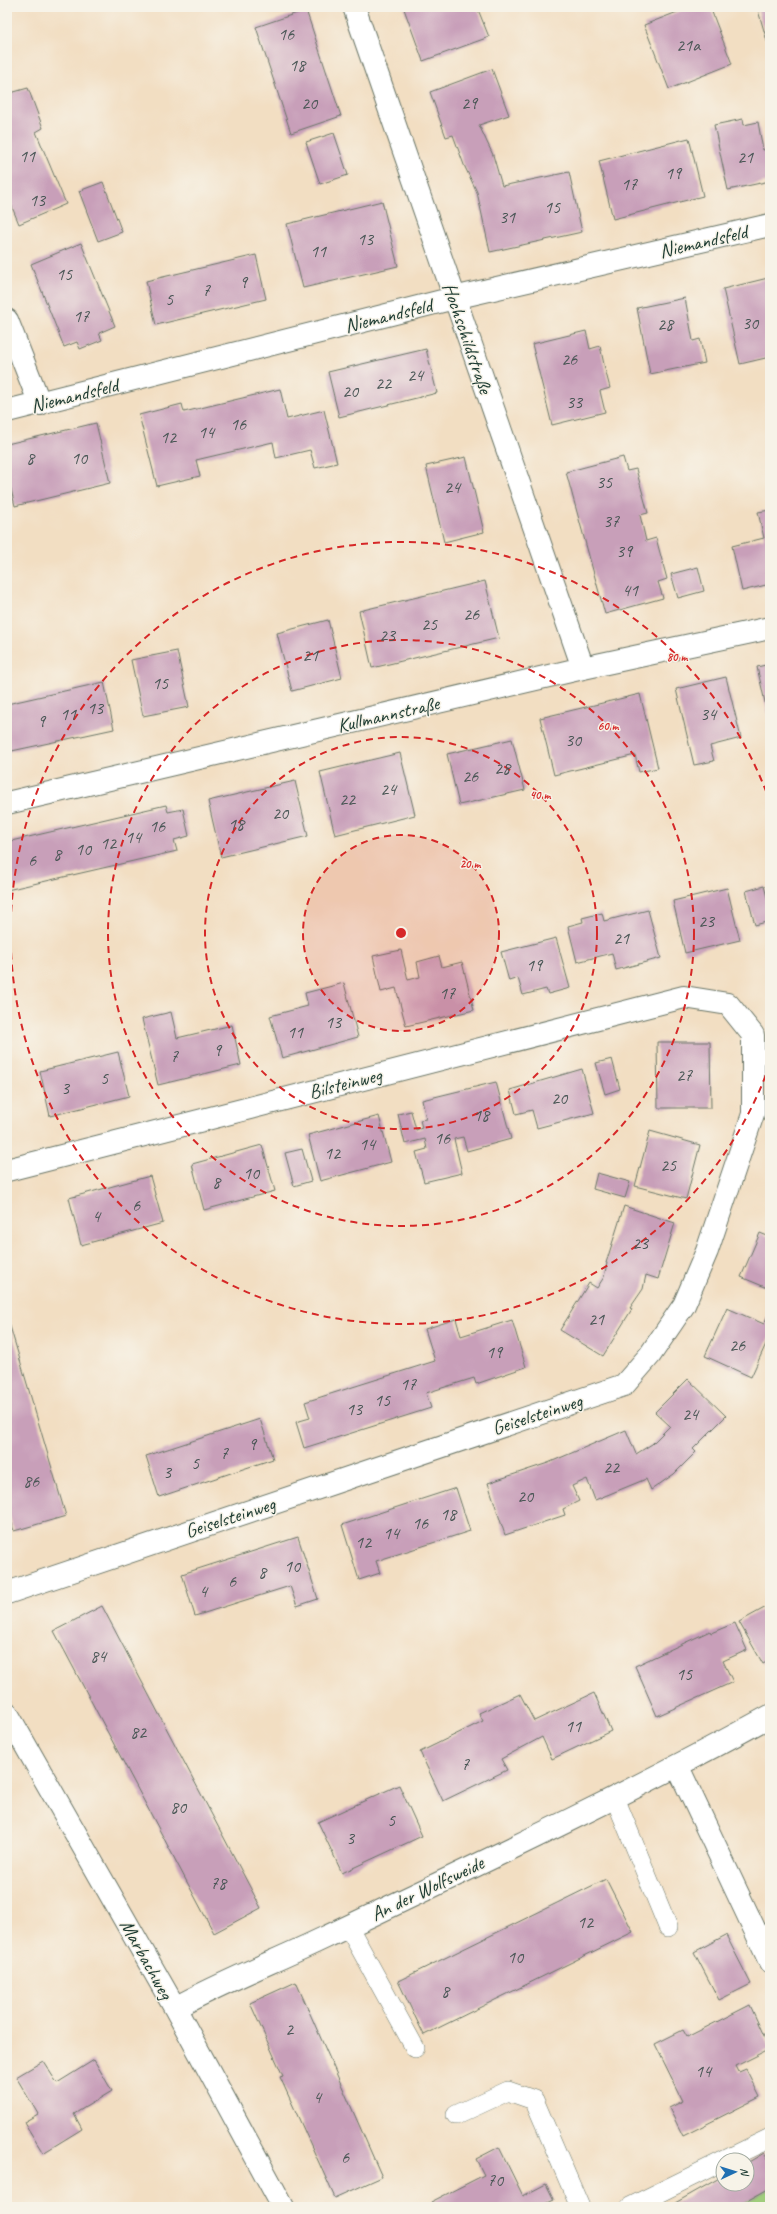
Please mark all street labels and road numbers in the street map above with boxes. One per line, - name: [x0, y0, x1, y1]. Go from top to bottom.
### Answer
- street label: Niemandsfeld: [657, 219, 752, 264]
- street label: Hochschildstraße: [437, 279, 499, 398]
- street label: Niemandsfeld: [342, 292, 437, 338]
- street label: Niemandsfeld: [28, 372, 123, 418]
- street label: Kullmannstraße: [335, 690, 443, 738]
- street label: Bilsteinweg: [306, 1062, 386, 1105]
- street label: Geiselsteinweg: [489, 1388, 586, 1441]
- street label: Geiselsteinweg: [182, 1491, 279, 1544]
- street label: An der Wolfsweide: [367, 1850, 489, 1927]
- street label: Marbachweg: [114, 1915, 180, 2005]

